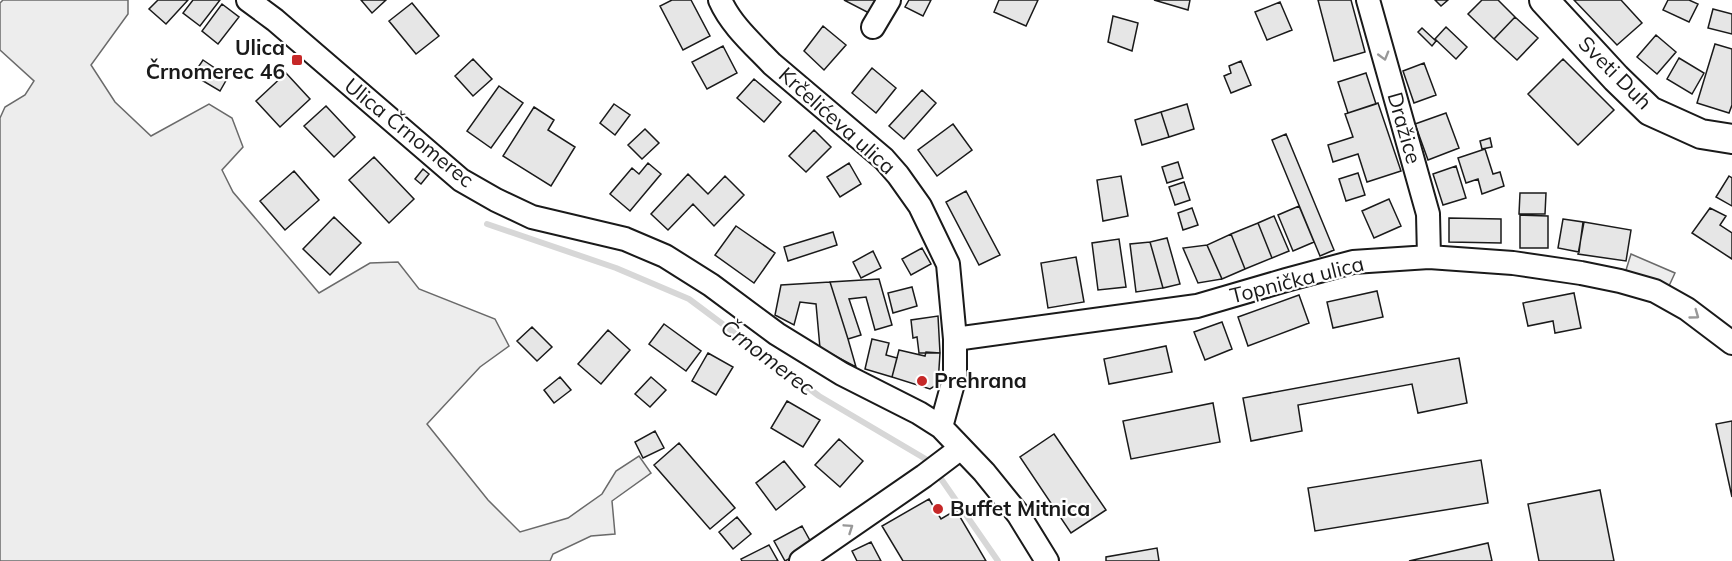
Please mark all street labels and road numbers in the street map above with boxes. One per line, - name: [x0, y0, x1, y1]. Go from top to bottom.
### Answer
- street label: Sveti Duh: [1574, 30, 1658, 114]
- street label: Krčelićeva ulica: [774, 61, 901, 179]
- street label: Ulica Črnomerec: [340, 72, 480, 192]
- street label: Dražice: [1382, 89, 1428, 167]
- street label: Topnička ulica: [1227, 250, 1366, 308]

